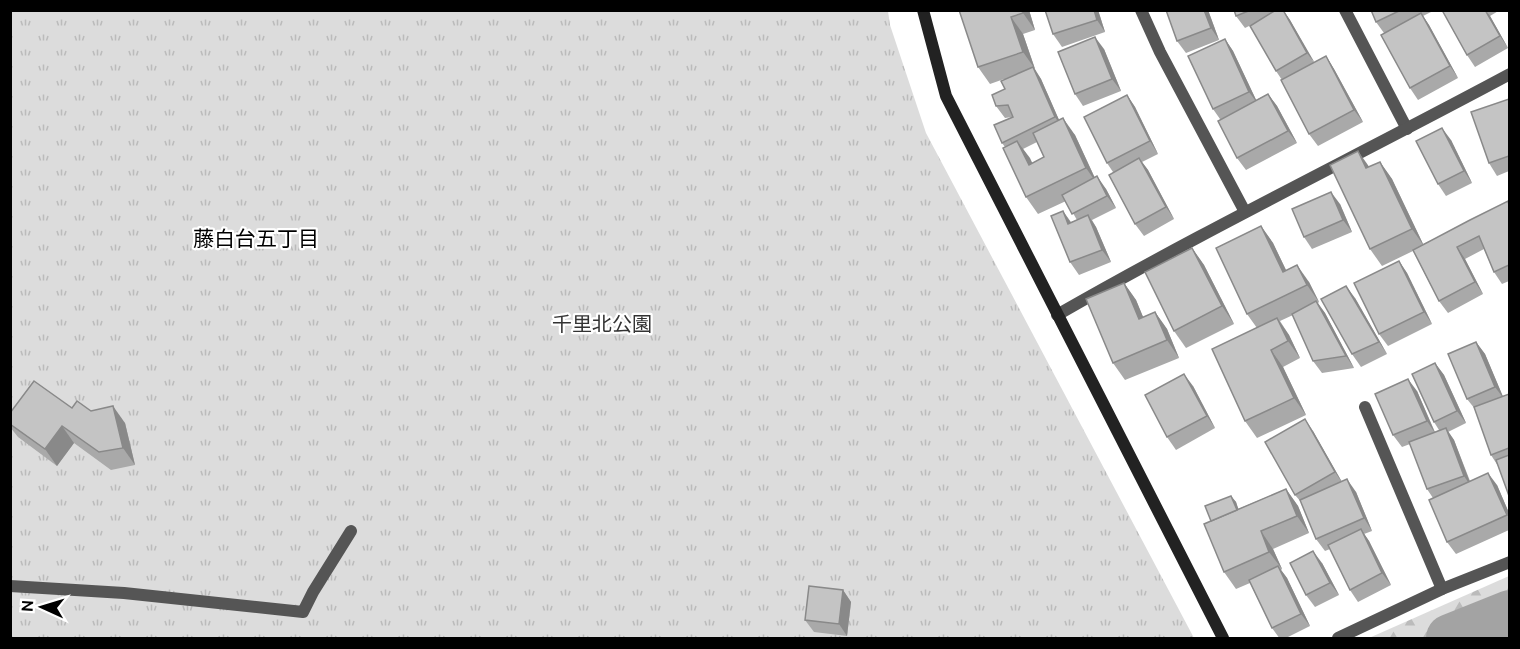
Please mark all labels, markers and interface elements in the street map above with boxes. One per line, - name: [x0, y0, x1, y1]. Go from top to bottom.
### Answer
- district label: 藤白台五丁目: [193, 226, 319, 250]
- park label: 千里北公園: [552, 312, 652, 335]
- north arrow: [12, 577, 72, 637]
- text: N: [18, 599, 36, 613]

